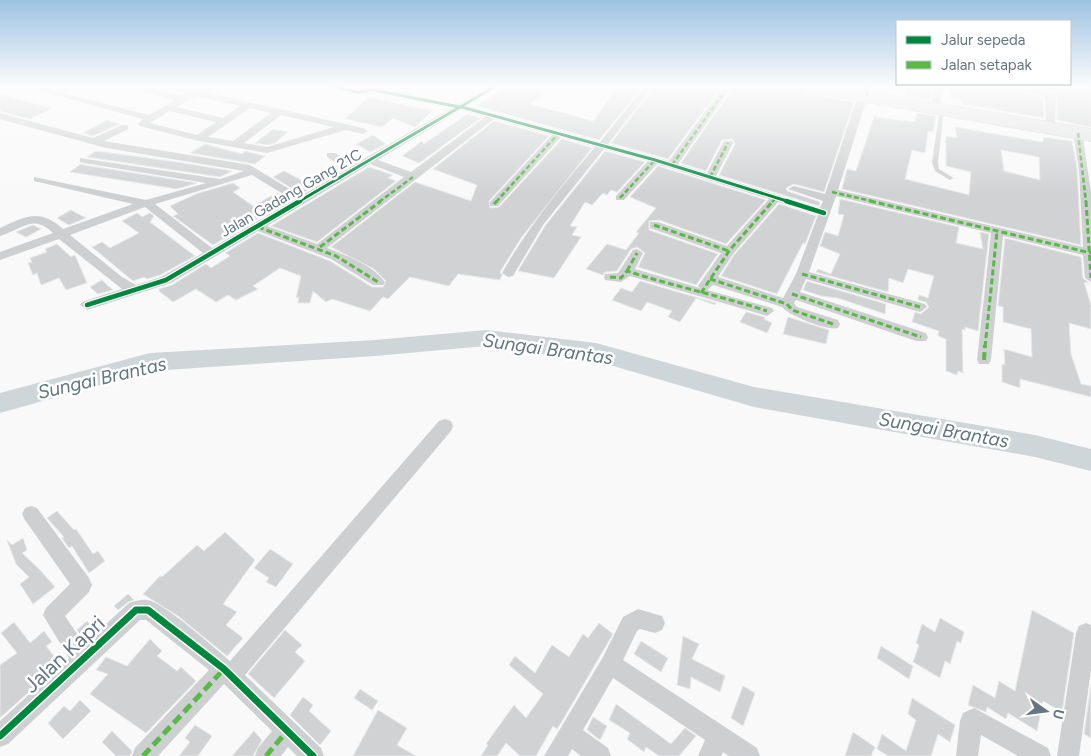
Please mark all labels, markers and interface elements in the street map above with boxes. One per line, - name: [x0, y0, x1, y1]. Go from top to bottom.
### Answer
- legend: [896, 20, 1071, 85]
- text: Jalur sepeda: [941, 31, 1026, 49]
- text: Jalan setapak: [941, 56, 1032, 74]
- street label: Jalan Gadang Gang 21C: [217, 145, 365, 241]
- water label: Sungai Brantas: [481, 328, 615, 370]
- water label: Sungai Brantas: [35, 352, 169, 404]
- water label: Sungai Brantas: [877, 407, 1011, 453]
- street label: Jalan Kapri: [18, 610, 110, 698]
- north arrow: [1021, 686, 1071, 736]
- text: U: [1049, 707, 1068, 721]

